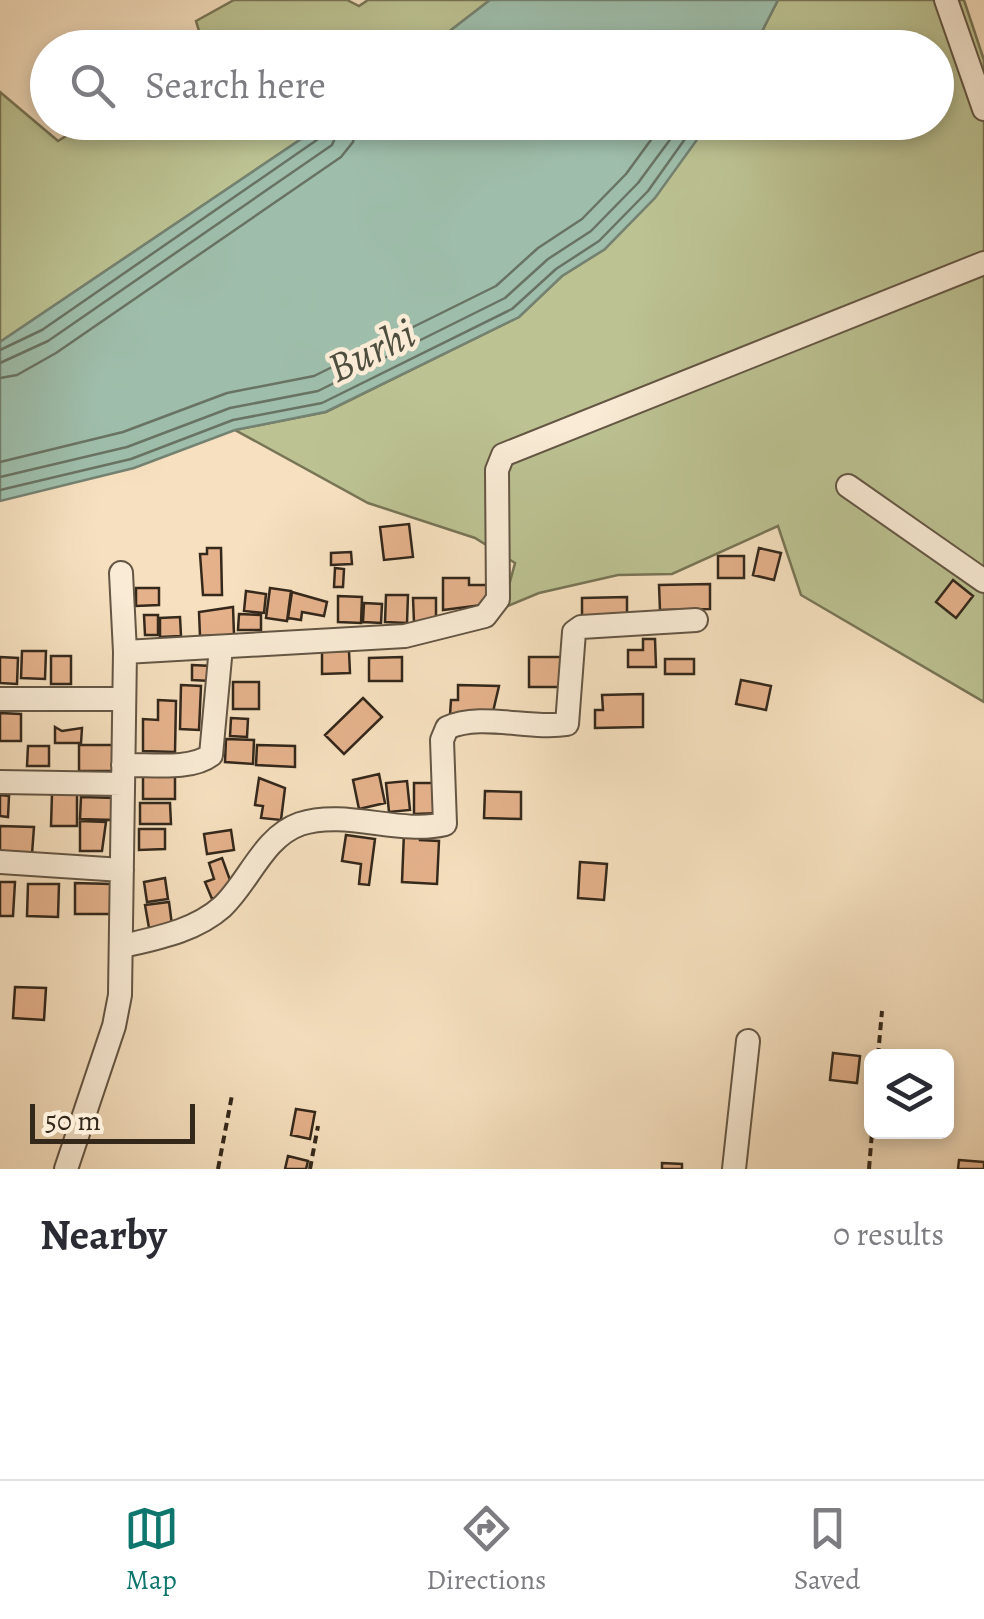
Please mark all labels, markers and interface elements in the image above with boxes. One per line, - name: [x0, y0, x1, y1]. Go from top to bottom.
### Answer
- search box: [30, 30, 954, 140]
- icon: search: [65, 58, 120, 113]
- text: Search here: [145, 59, 326, 111]
- water label: Burhi: [318, 305, 424, 395]
- map controls: [864, 1049, 954, 1139]
- button: layers: [864, 1049, 954, 1139]
- scale bar: [30, 1099, 195, 1144]
- text: 50 m: [45, 1102, 101, 1140]
- text: Nearby: [40, 1206, 167, 1263]
- text: 0 results: [833, 1212, 944, 1256]
- tab: Map: [124, 1501, 179, 1599]
- tab: Directions: [426, 1501, 546, 1599]
- tab: Saved: [794, 1501, 860, 1599]

